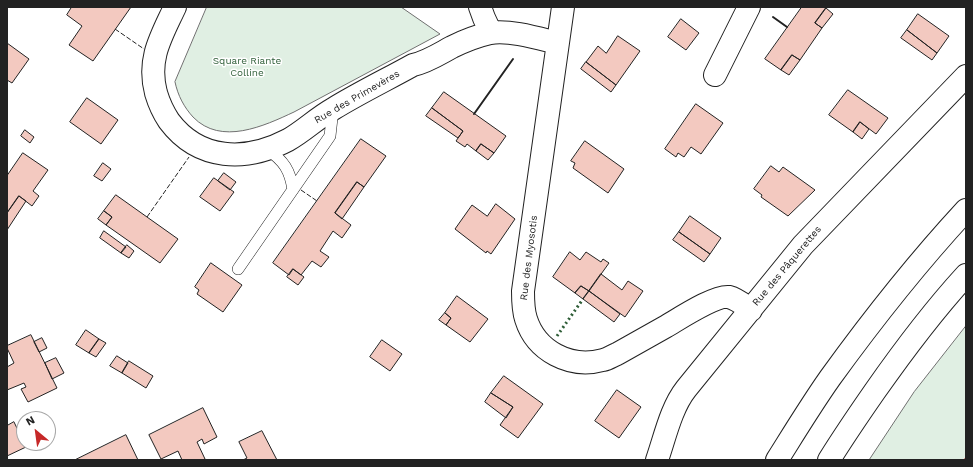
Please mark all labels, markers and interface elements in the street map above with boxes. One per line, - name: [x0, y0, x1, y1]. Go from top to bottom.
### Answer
- park label: Square Riante Colline: [213, 55, 281, 78]
- street label: Rue des Primevères: [312, 68, 402, 126]
- street label: Rue des Myosotis: [518, 215, 540, 301]
- street label: Rue des Pâquerettes: [750, 223, 824, 309]
- north arrow: [16, 411, 56, 451]
- text: N: [24, 413, 37, 429]

